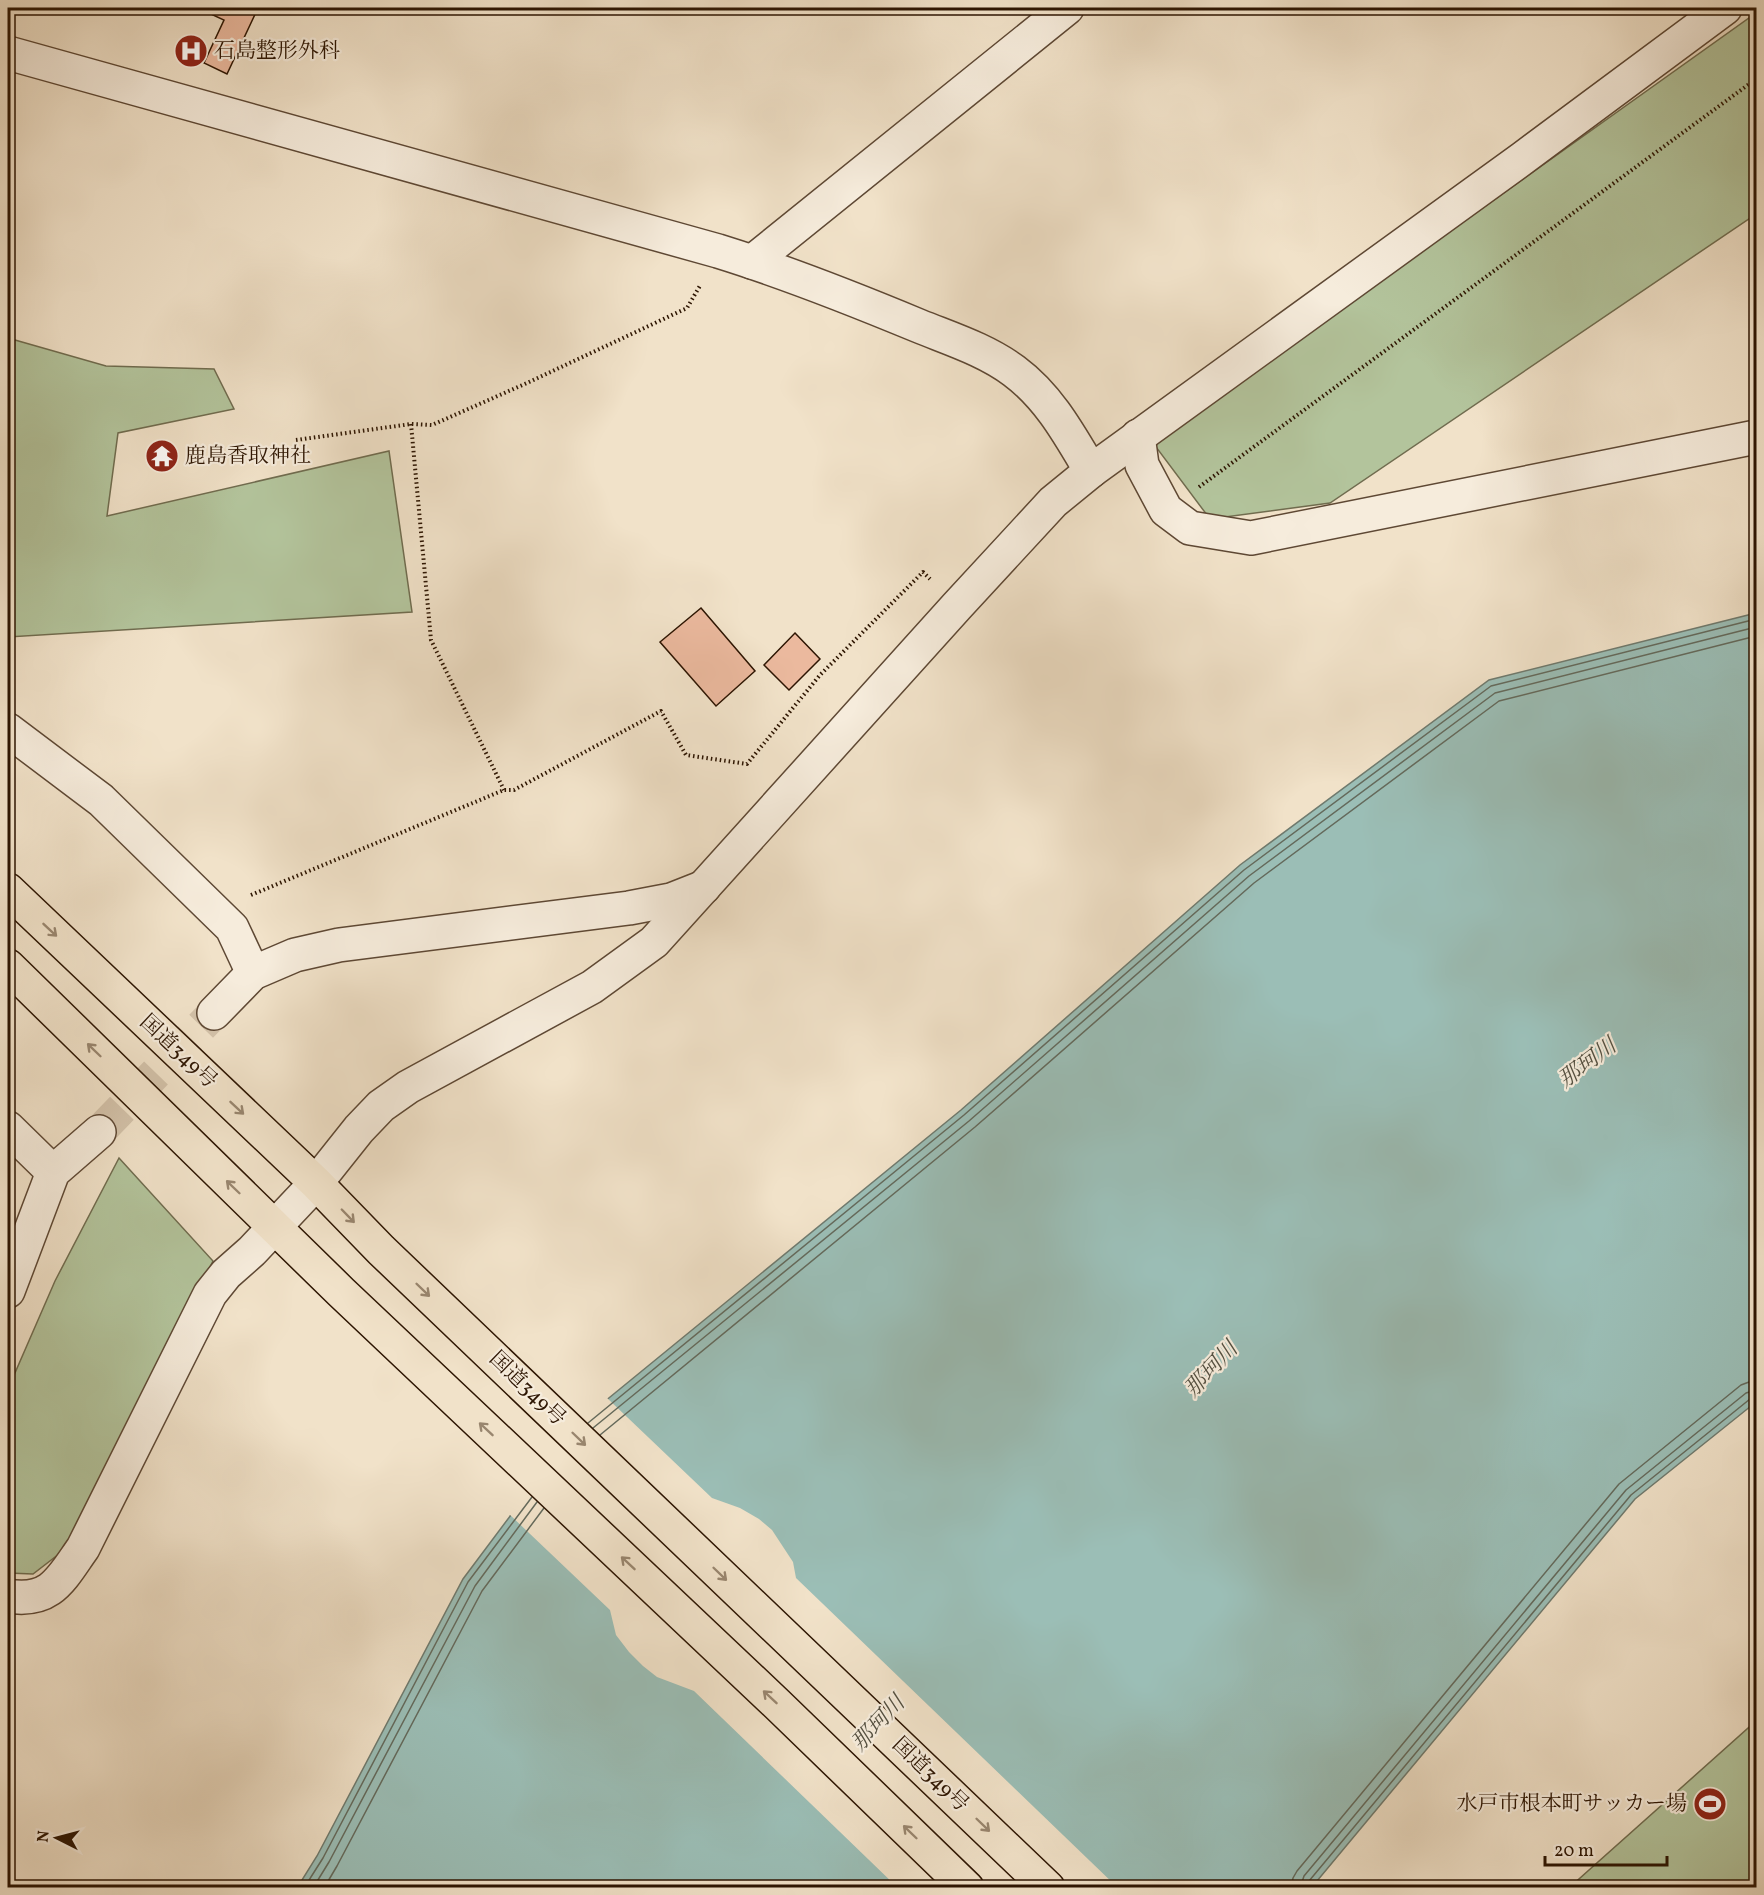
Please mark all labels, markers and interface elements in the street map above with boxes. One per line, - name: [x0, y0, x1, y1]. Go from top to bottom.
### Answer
- hospital icon: 石島整形外科: [173, 33, 209, 69]
- place label: 石島整形外科: [214, 37, 340, 66]
- temple icon: 鹿島香取神社: [144, 438, 180, 474]
- place label: 鹿島香取神社: [185, 442, 311, 471]
- one-way arrow: [42, 923, 57, 937]
- street label: 国道349号: [133, 1008, 223, 1096]
- water label: 那珂川: [1552, 1031, 1625, 1096]
- one-way arrow: [86, 1043, 101, 1058]
- one-way arrow: [229, 1101, 244, 1115]
- one-way arrow: [226, 1179, 241, 1194]
- one-way arrow: [341, 1209, 356, 1224]
- one-way arrow: [416, 1283, 431, 1297]
- water label: 那珂川: [1178, 1334, 1247, 1405]
- street label: 国道349号: [482, 1345, 572, 1433]
- one-way arrow: [479, 1422, 494, 1436]
- one-way arrow: [572, 1432, 587, 1447]
- one-way arrow: [621, 1556, 636, 1570]
- one-way arrow: [713, 1567, 728, 1582]
- water label: 那珂川: [845, 1688, 914, 1759]
- one-way arrow: [762, 1690, 777, 1704]
- street label: 国道349号: [885, 1731, 975, 1819]
- sports icon: 水戸市根本町サッカー場: [1692, 1786, 1728, 1822]
- place label: 水戸市根本町サッカー場: [1456, 1790, 1687, 1819]
- north arrow: [27, 1808, 87, 1868]
- one-way arrow: [975, 1818, 990, 1833]
- one-way arrow: [903, 1825, 918, 1840]
- text: N: [33, 1829, 56, 1844]
- scale bar: [1545, 1829, 1666, 1867]
- text: 20 m: [1554, 1839, 1594, 1864]

